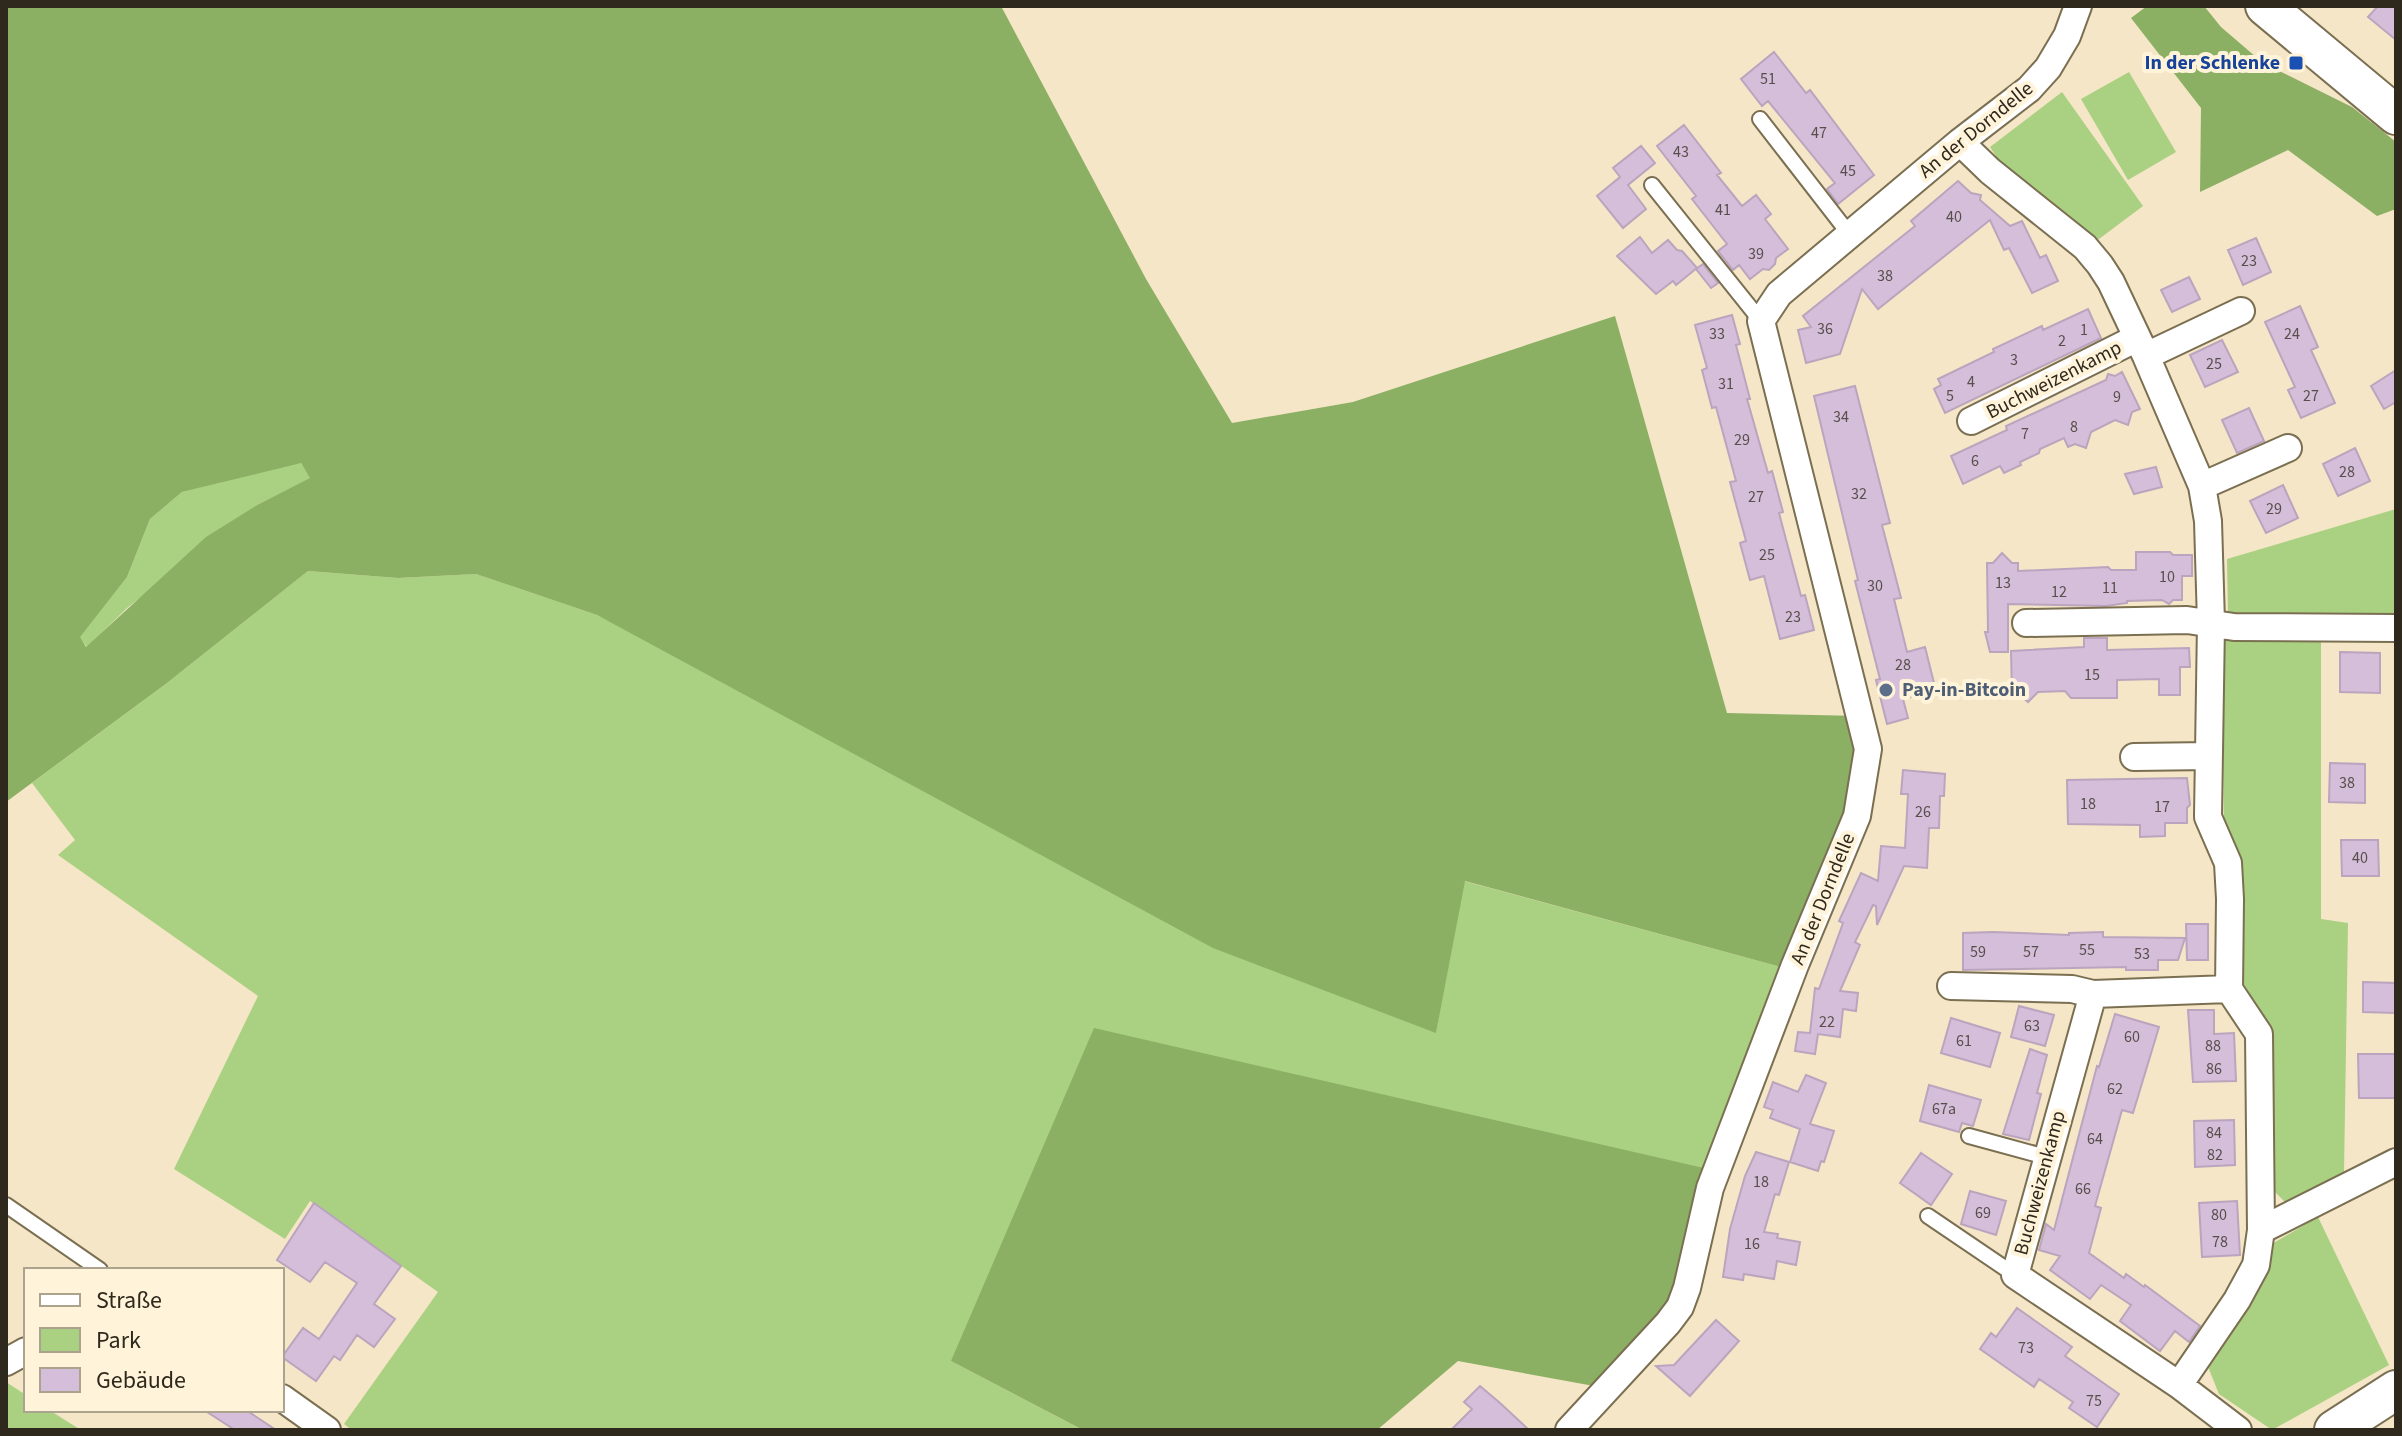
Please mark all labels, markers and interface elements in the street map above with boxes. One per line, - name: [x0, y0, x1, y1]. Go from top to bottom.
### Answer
- place label: In der Schlenke: [2145, 49, 2280, 77]
- marker: In der Schlenke: [2287, 54, 2305, 72]
- house number: 51: [1760, 68, 1776, 90]
- street label: An der Dorndelle: [1913, 75, 2039, 185]
- house number: 47: [1811, 122, 1827, 144]
- house number: 43: [1673, 141, 1689, 163]
- house number: 45: [1840, 160, 1856, 182]
- house number: 41: [1715, 199, 1731, 221]
- house number: 40: [1946, 206, 1962, 228]
- house number: 39: [1748, 243, 1764, 265]
- house number: 23: [2241, 250, 2257, 272]
- house number: 38: [1877, 265, 1893, 287]
- house number: 36: [1817, 318, 1833, 340]
- house number: 1: [2080, 319, 2088, 341]
- house number: 33: [1709, 323, 1725, 345]
- house number: 24: [2284, 323, 2300, 345]
- house number: 2: [2058, 330, 2066, 352]
- street label: Buchweizenkamp: [1982, 334, 2126, 426]
- house number: 3: [2010, 349, 2018, 371]
- house number: 25: [2206, 353, 2222, 375]
- house number: 4: [1967, 371, 1975, 393]
- house number: 31: [1718, 373, 1734, 395]
- house number: 5: [1946, 385, 1954, 407]
- house number: 27: [2303, 385, 2319, 407]
- house number: 9: [2113, 386, 2121, 408]
- house number: 34: [1833, 406, 1849, 428]
- house number: 8: [2070, 416, 2078, 438]
- house number: 7: [2021, 423, 2029, 445]
- house number: 29: [1734, 429, 1750, 451]
- house number: 6: [1971, 450, 1979, 472]
- house number: 28: [2339, 461, 2355, 483]
- house number: 32: [1851, 483, 1867, 505]
- house number: 27: [1748, 486, 1764, 508]
- house number: 29: [2266, 498, 2282, 520]
- house number: 25: [1759, 544, 1775, 566]
- house number: 10: [2159, 566, 2175, 588]
- house number: 13: [1995, 572, 2011, 594]
- house number: 30: [1867, 575, 1883, 597]
- house number: 11: [2102, 577, 2118, 599]
- house number: 12: [2051, 581, 2067, 603]
- house number: 23: [1785, 606, 1801, 628]
- house number: 28: [1895, 654, 1911, 676]
- house number: 15: [2084, 664, 2100, 686]
- place label: Pay-in-Bitcoin: [1902, 676, 2026, 704]
- marker: Pay-in-Bitcoin: [1877, 681, 1895, 699]
- house number: 38: [2339, 772, 2355, 794]
- house number: 18: [2080, 793, 2096, 815]
- house number: 17: [2154, 796, 2170, 818]
- house number: 26: [1915, 801, 1931, 823]
- street label: An der Dorndelle: [1784, 829, 1862, 969]
- house number: 40: [2352, 847, 2368, 869]
- house number: 55: [2079, 939, 2095, 961]
- house number: 59: [1970, 941, 1986, 963]
- house number: 57: [2023, 941, 2039, 963]
- house number: 53: [2134, 943, 2150, 965]
- house number: 22: [1819, 1011, 1835, 1033]
- house number: 63: [2024, 1015, 2040, 1037]
- house number: 60: [2124, 1026, 2140, 1048]
- house number: 61: [1956, 1030, 1972, 1052]
- house number: 88: [2205, 1035, 2221, 1057]
- house number: 86: [2206, 1058, 2222, 1080]
- house number: 62: [2107, 1078, 2123, 1100]
- house number: 67a: [1932, 1098, 1956, 1120]
- street label: Buchweizenkamp: [2007, 1108, 2073, 1258]
- house number: 84: [2206, 1122, 2222, 1144]
- house number: 64: [2087, 1128, 2103, 1150]
- house number: 82: [2207, 1144, 2223, 1166]
- house number: 18: [1753, 1171, 1769, 1193]
- house number: 66: [2075, 1178, 2091, 1200]
- house number: 69: [1975, 1202, 1991, 1224]
- house number: 80: [2211, 1204, 2227, 1226]
- house number: 78: [2212, 1231, 2228, 1253]
- house number: 16: [1744, 1233, 1760, 1255]
- legend: [24, 1268, 284, 1412]
- text: Straße: [96, 1283, 162, 1318]
- text: Park: [96, 1323, 141, 1358]
- house number: 73: [2018, 1337, 2034, 1359]
- text: Gebäude: [96, 1363, 186, 1398]
- house number: 75: [2086, 1390, 2102, 1412]

